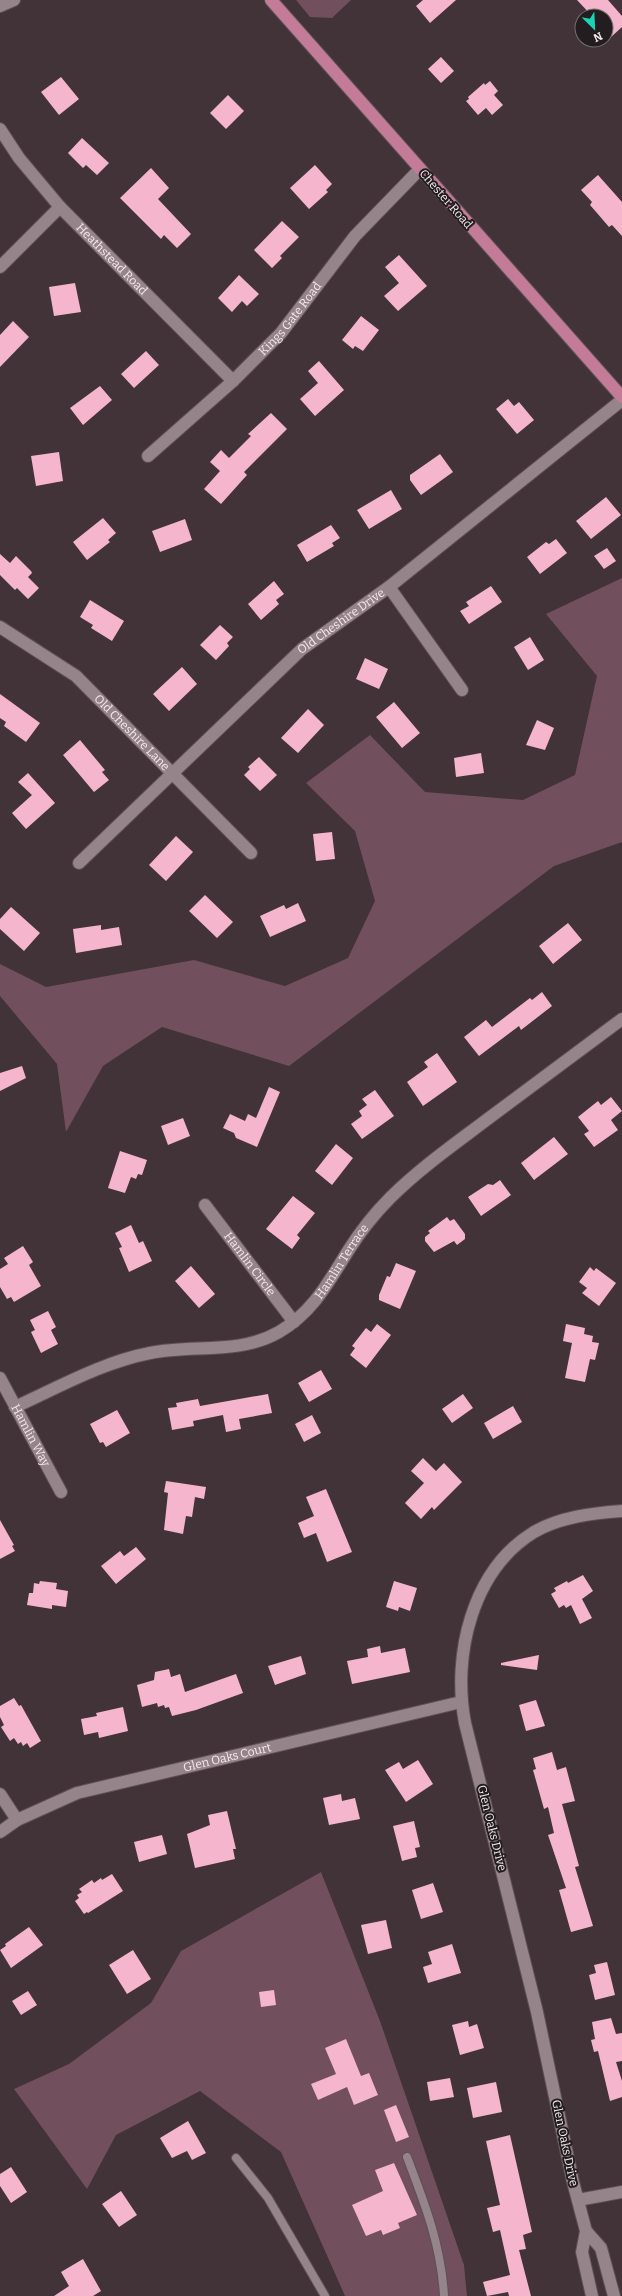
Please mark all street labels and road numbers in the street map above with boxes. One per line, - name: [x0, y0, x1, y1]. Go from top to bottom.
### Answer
- street label: Chester Road: [416, 167, 476, 231]
- street label: Heathstead Road: [73, 220, 150, 298]
- street label: Kings Gate Road: [256, 279, 324, 358]
- street label: Old Cheshire Drive: [295, 585, 387, 657]
- street label: Old Cheshire Lane: [91, 692, 173, 774]
- street label: Hamlin Terrace: [312, 1221, 371, 1302]
- street label: Hamlin Circle: [221, 1229, 279, 1299]
- street label: Hamlin Way: [8, 1402, 53, 1469]
- street label: Glen Oaks Court: [182, 1740, 273, 1775]
- street label: Glen Oaks Drive: [475, 1784, 509, 1872]
- street label: Glen Oaks Drive: [549, 2098, 581, 2188]

